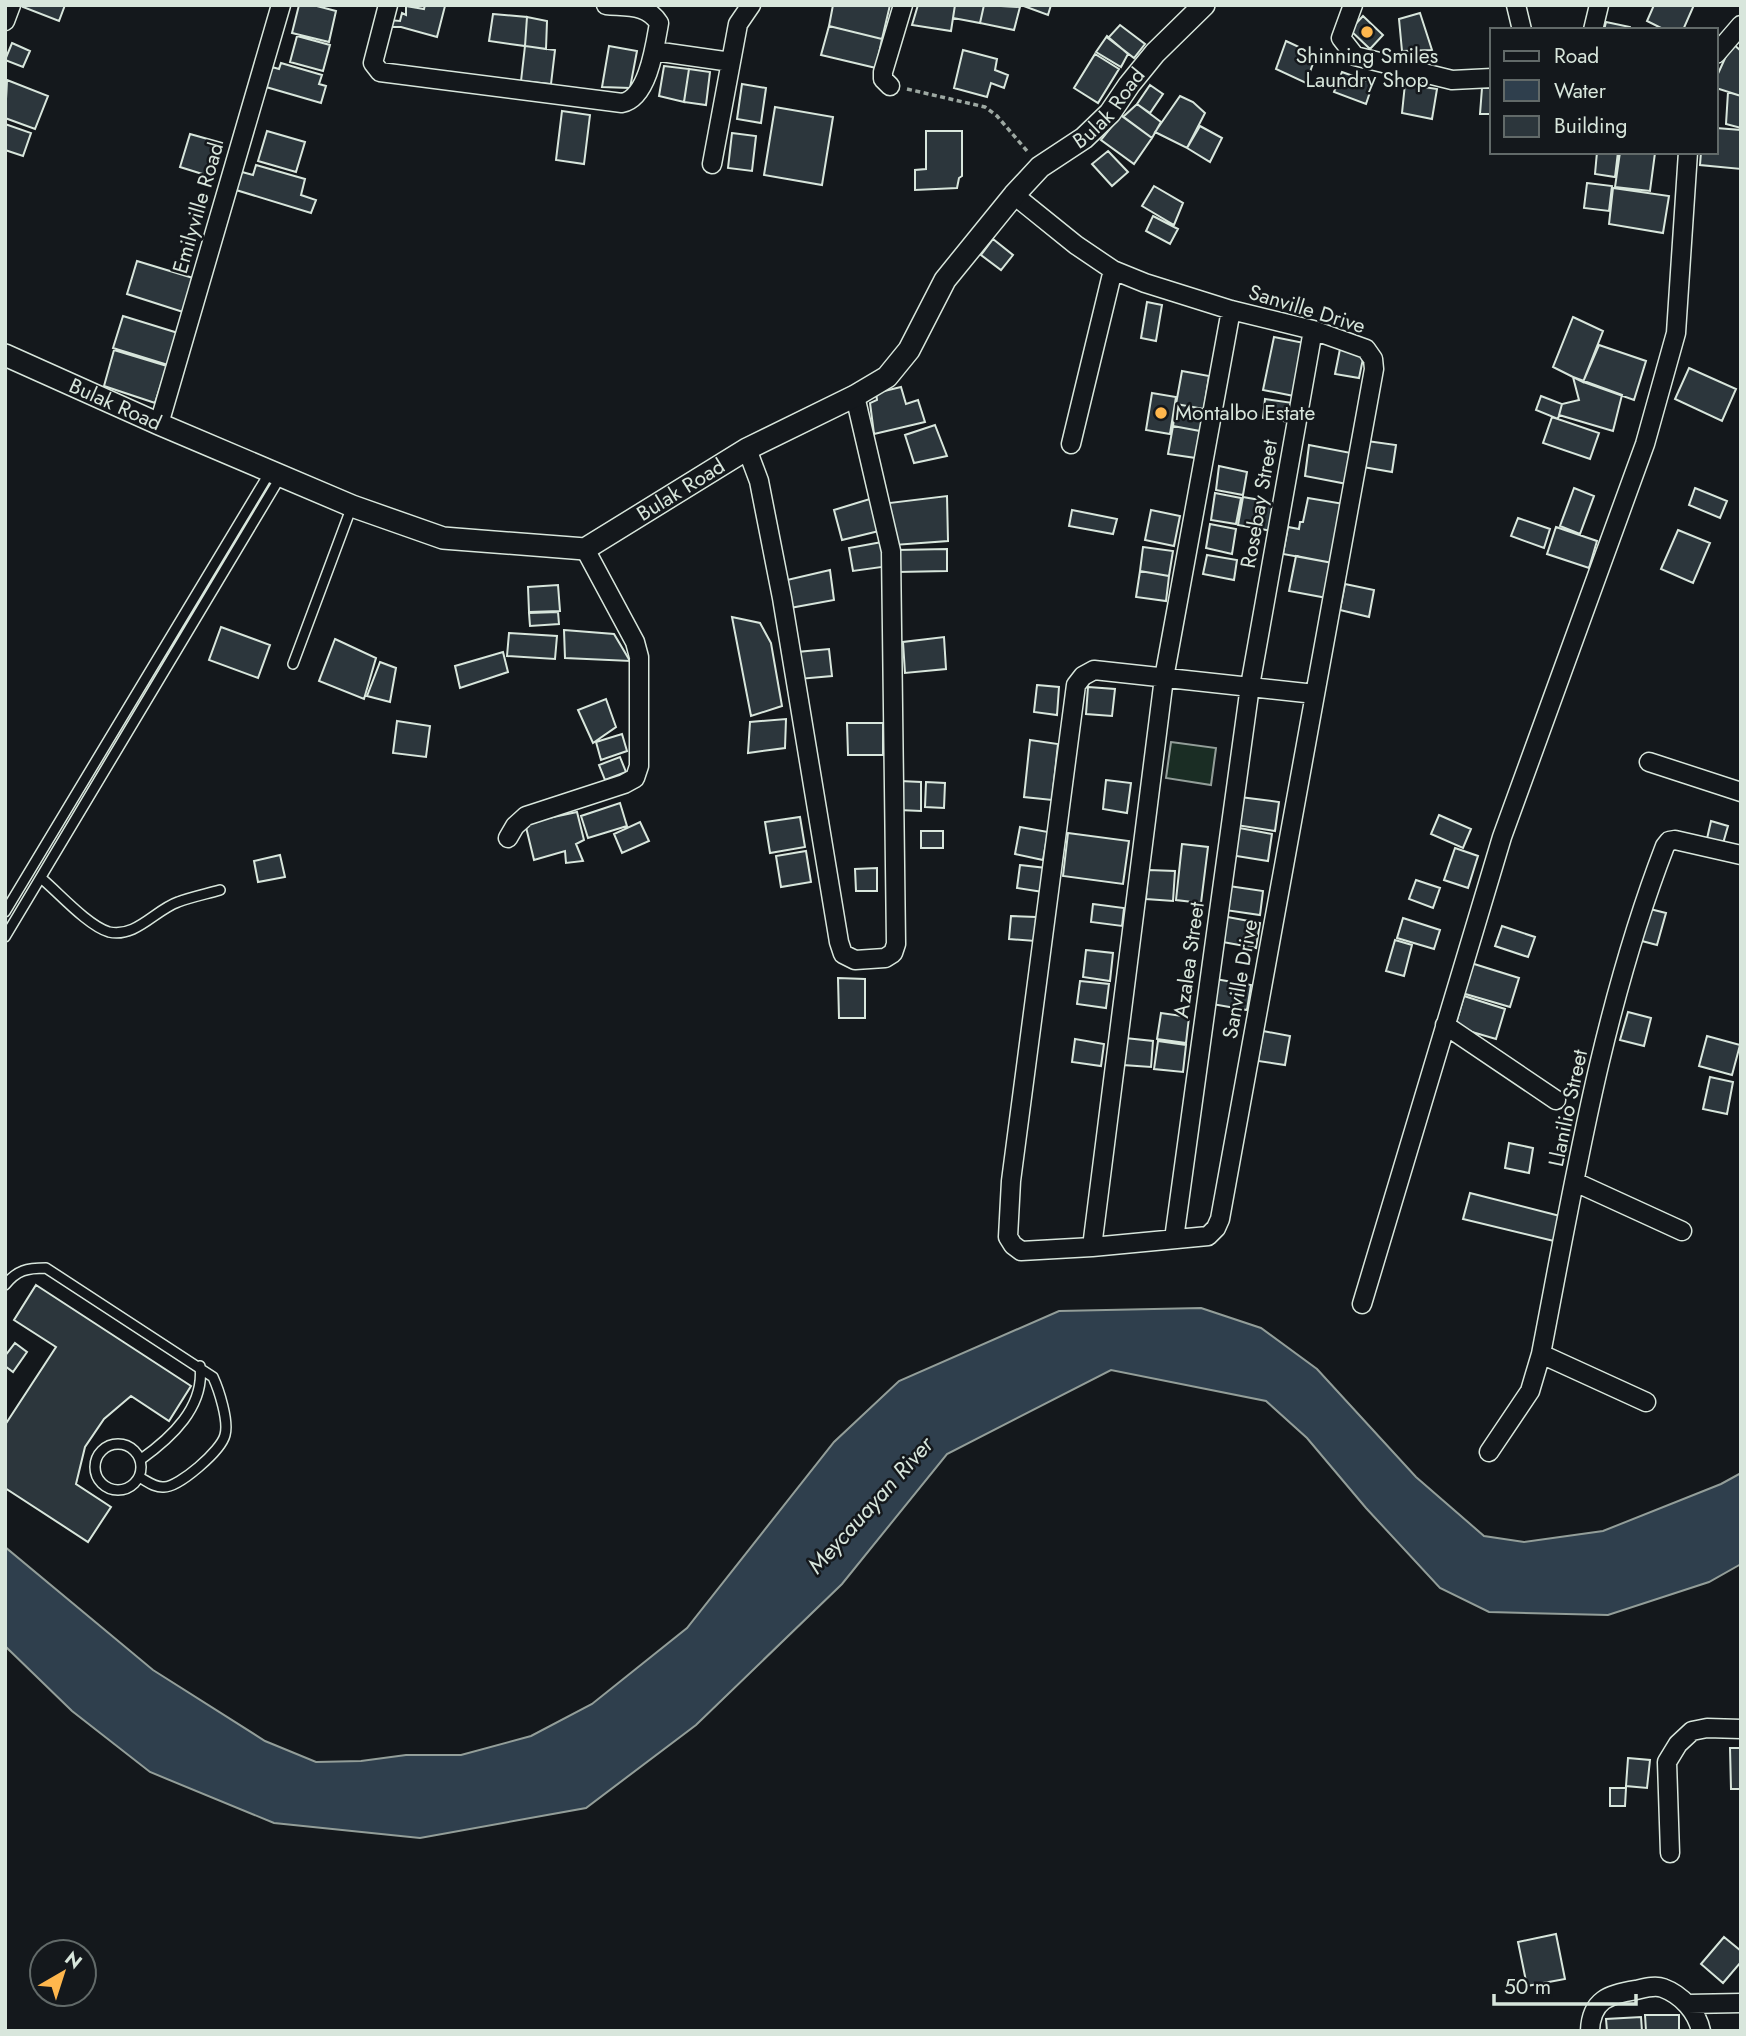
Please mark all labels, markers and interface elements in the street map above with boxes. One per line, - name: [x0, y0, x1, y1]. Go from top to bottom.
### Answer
- marker: Shinning Smiles Laundry Shop: [1359, 24, 1375, 40]
- legend: [1490, 28, 1718, 154]
- place label: Shinning Smiles Laundry Shop: [1296, 41, 1438, 95]
- text: Road: [1554, 41, 1599, 71]
- street label: Bulak Road: [1067, 61, 1152, 156]
- text: Water: [1554, 76, 1607, 106]
- text: Building: [1554, 111, 1627, 141]
- street label: Emilyville Road: [165, 139, 231, 277]
- street label: Sanville Drive: [1245, 277, 1369, 341]
- street label: Bulak Road: [64, 371, 167, 438]
- place label: Montalbo Estate: [1175, 398, 1315, 428]
- marker: Montalbo Estate: [1153, 405, 1169, 421]
- street label: Rosebay Street: [1233, 437, 1285, 571]
- street label: Bulak Road: [631, 451, 731, 528]
- street label: Azalea Street: [1166, 900, 1212, 1020]
- street label: Sanville Drive: [1215, 917, 1265, 1041]
- street label: Llanilio Street: [1541, 1047, 1595, 1169]
- water label: Meycauayan River: [799, 1428, 942, 1581]
- north arrow: [28, 1938, 98, 2008]
- text: N: [59, 1945, 88, 1975]
- scale bar: [1494, 1962, 1636, 2006]
- text: 50 m: [1504, 1972, 1551, 2002]

